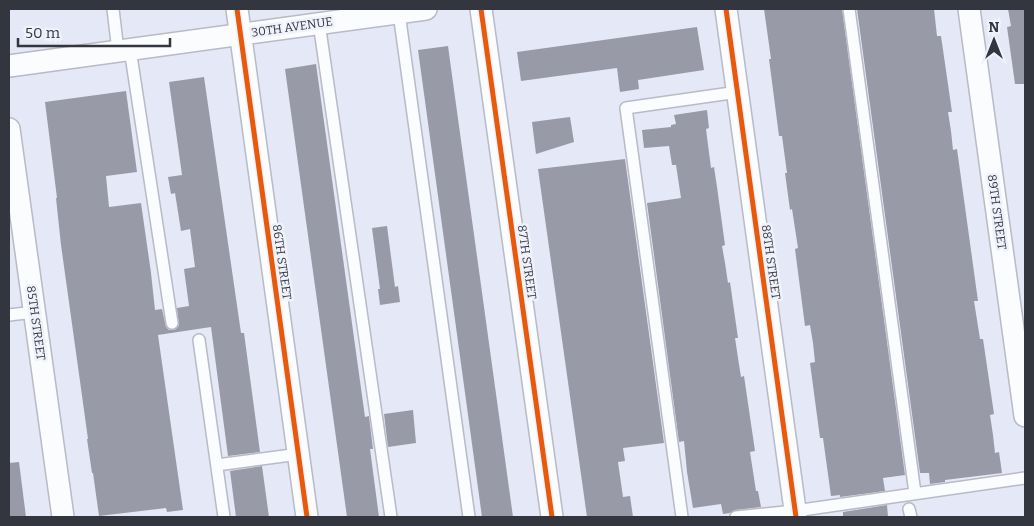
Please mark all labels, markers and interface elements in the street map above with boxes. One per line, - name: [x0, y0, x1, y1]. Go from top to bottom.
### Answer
- street label: 30TH AVENUE: [250, 14, 334, 40]
- scale bar: [18, 15, 170, 47]
- north arrow: [969, 15, 1019, 65]
- text: N: [989, 19, 1000, 36]
- text: 50 m: [25, 24, 61, 42]
- street label: 89TH STREET: [985, 173, 1009, 251]
- street label: 86TH STREET: [270, 223, 294, 301]
- street label: 87TH STREET: [515, 224, 539, 300]
- street label: 88TH STREET: [759, 224, 783, 300]
- street label: 85TH STREET: [24, 285, 48, 361]

